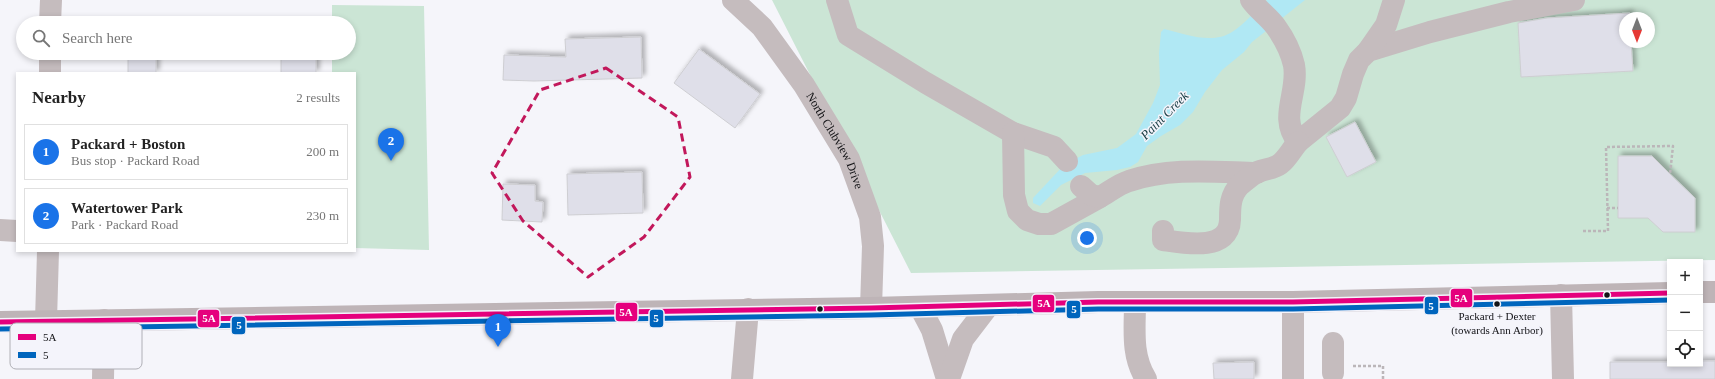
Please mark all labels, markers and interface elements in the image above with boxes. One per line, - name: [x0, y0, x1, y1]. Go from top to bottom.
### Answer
- north arrow: [1619, 12, 1655, 48]
- search box: [16, 16, 356, 60]
- icon: search: [30, 27, 52, 49]
- text: Search here: [62, 30, 132, 46]
- text: Nearby: [32, 88, 86, 107]
- water label: Paint Creek: [1136, 88, 1192, 143]
- text: 2 results: [296, 90, 340, 105]
- street label: North Clubview Drive: [803, 90, 866, 191]
- pin: 2: [378, 128, 404, 161]
- text: Packard + Boston: [71, 136, 185, 152]
- text: 1: [43, 144, 49, 159]
- text: 200 m: [306, 144, 339, 159]
- text: Bus stop · Packard Road: [71, 153, 200, 168]
- text: Watertower Park: [71, 200, 183, 216]
- text: 2: [43, 208, 49, 223]
- text: 230 m: [306, 208, 339, 223]
- text: Park · Packard Road: [71, 217, 178, 232]
- your location: [1077, 228, 1097, 248]
- map controls: [1667, 259, 1703, 367]
- button: +: [1667, 259, 1703, 295]
- line badge: 5A: [1450, 288, 1473, 308]
- unlabelled marker: [1602, 290, 1612, 300]
- text: 5A: [1454, 292, 1468, 304]
- line badge: 5A: [1032, 294, 1055, 313]
- button: −: [1667, 295, 1703, 331]
- line badge: 5: [1424, 296, 1439, 315]
- text: 5A: [1037, 297, 1051, 309]
- marker: Packard + Dexter (towards Ann Arbor): [1492, 299, 1502, 309]
- line badge: 5: [1066, 300, 1081, 319]
- text: 5: [1428, 300, 1434, 312]
- line badge: 5A: [615, 302, 638, 322]
- text: 5: [1071, 303, 1077, 315]
- unlabelled marker: [815, 304, 825, 314]
- text: 5A: [619, 306, 633, 318]
- line badge: 5A: [197, 309, 220, 328]
- line badge: 5: [649, 309, 664, 328]
- place label: Packard + Dexter (towards Ann Arbor): [1451, 310, 1543, 337]
- text: 5A: [202, 312, 216, 324]
- text: 5: [653, 312, 659, 324]
- pin: 1: [485, 314, 511, 347]
- line badge: 5: [231, 316, 246, 335]
- text: 5: [236, 319, 242, 331]
- legend: [10, 323, 142, 369]
- text: 5A: [43, 331, 57, 343]
- button: locate: [1667, 331, 1703, 367]
- text: 5: [43, 349, 49, 361]

